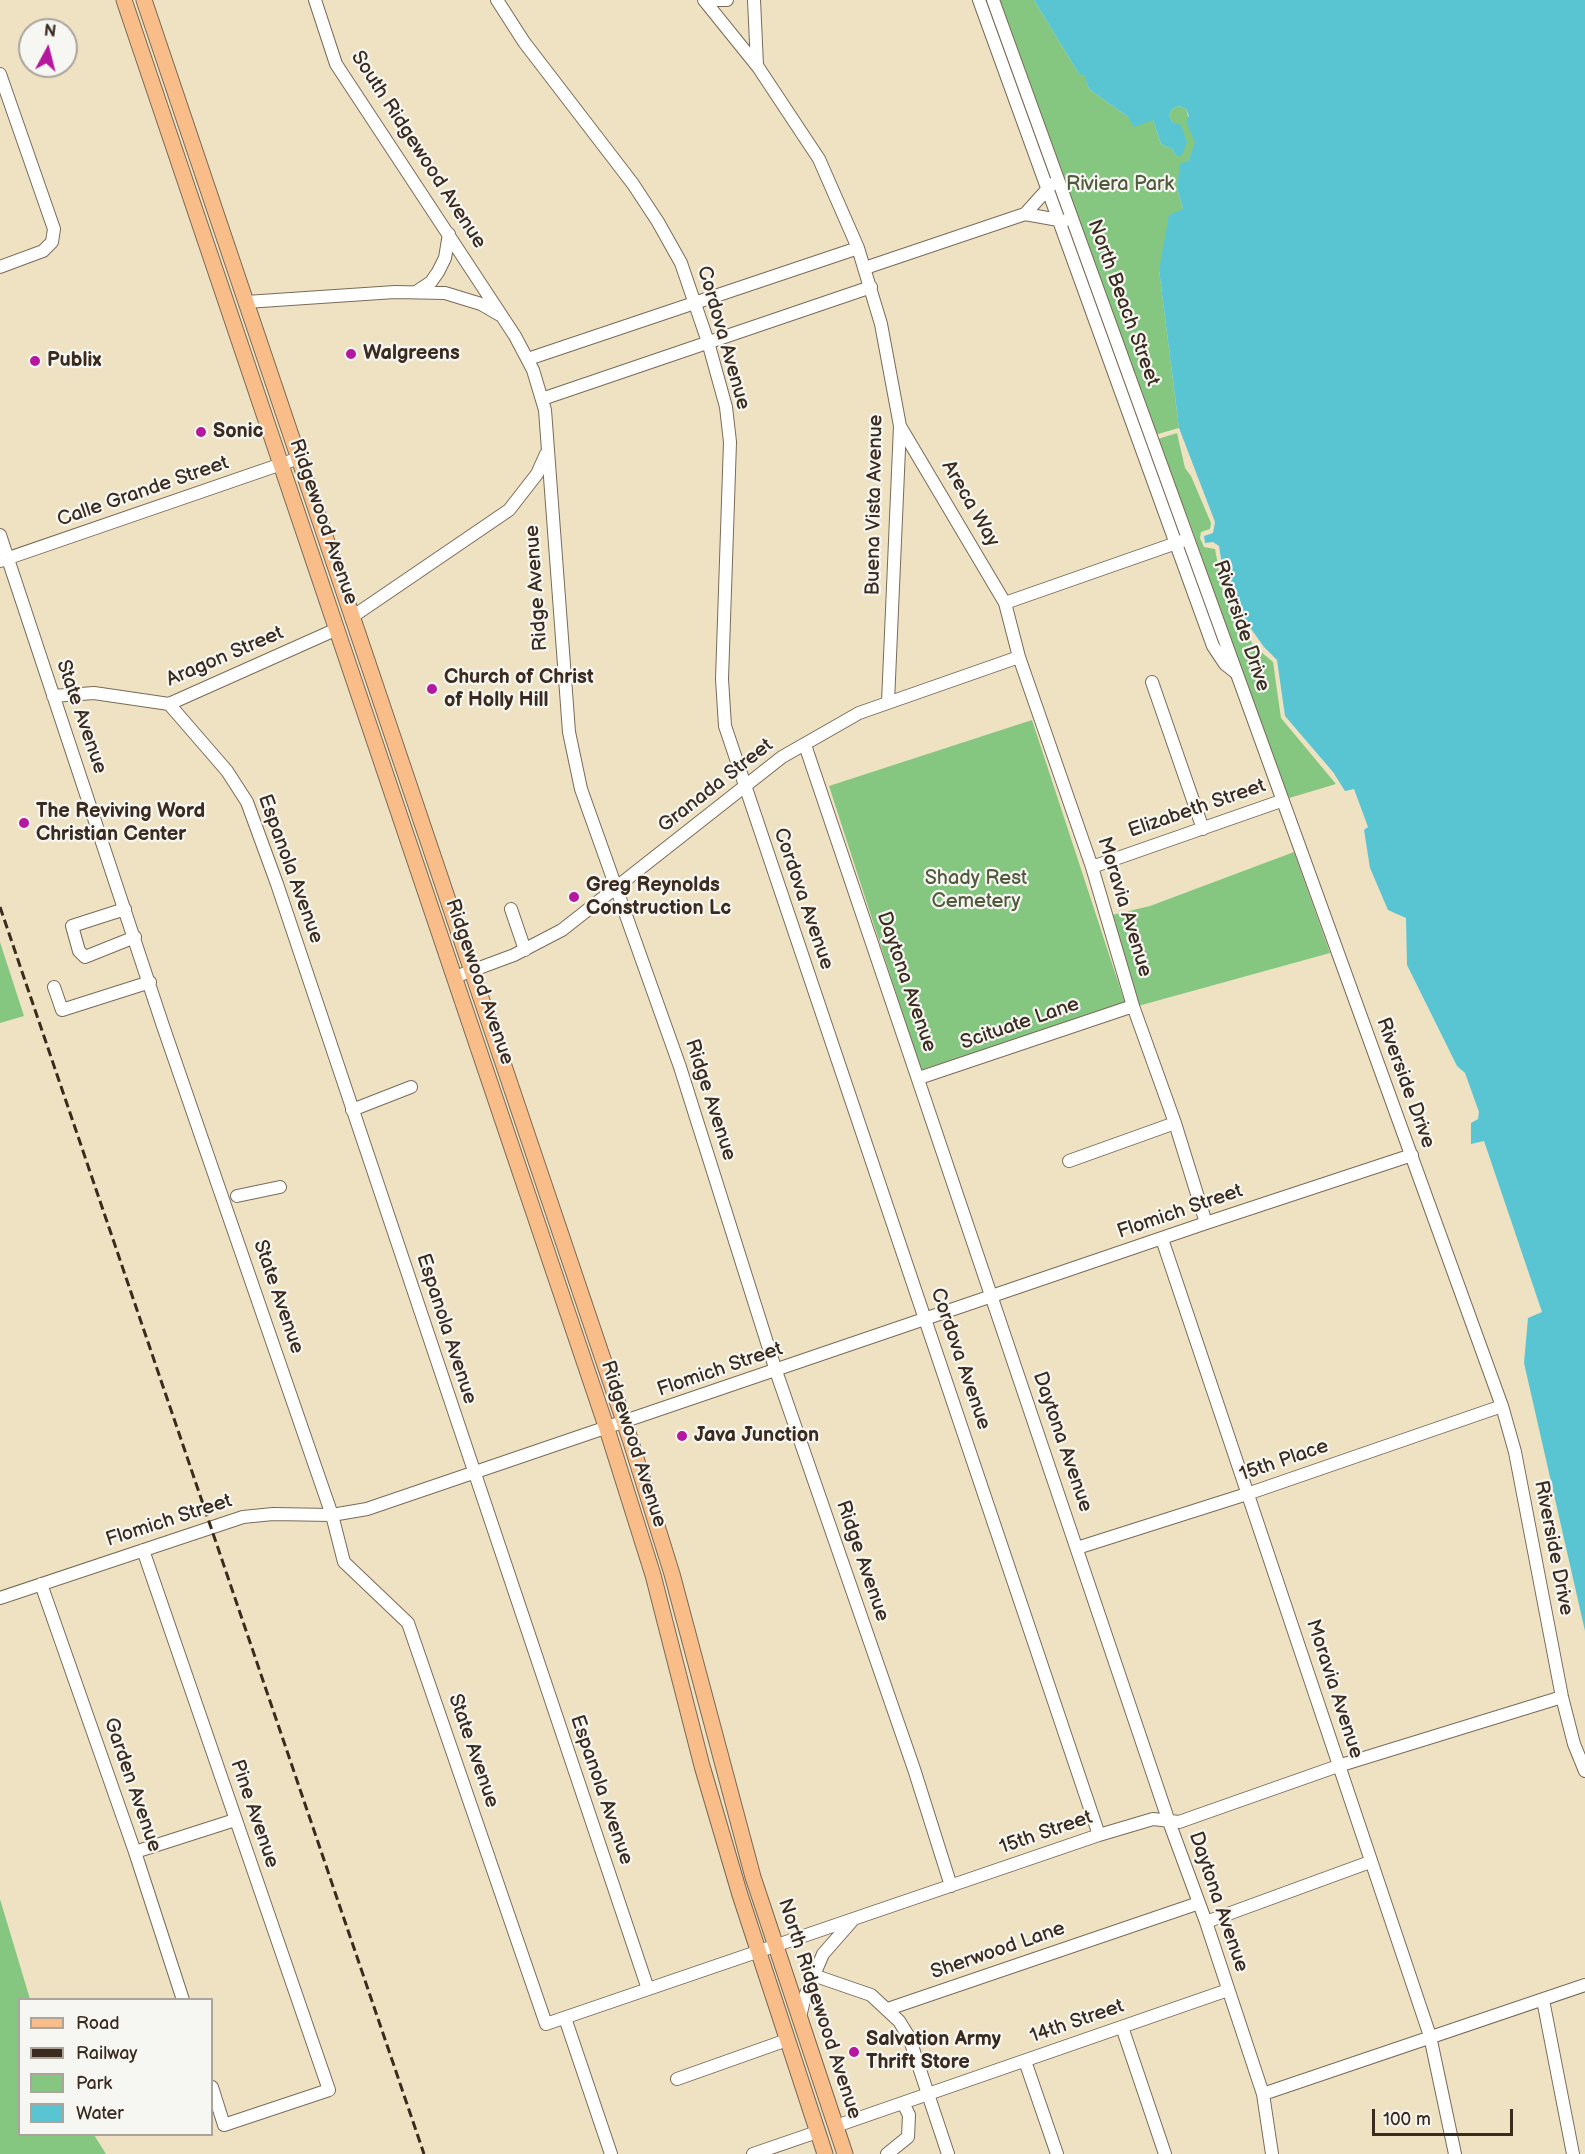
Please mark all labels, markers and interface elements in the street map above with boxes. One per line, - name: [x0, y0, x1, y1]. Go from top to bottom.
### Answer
- north arrow: [18, 18, 78, 78]
- text: N: [43, 21, 57, 42]
- street label: South Ridgewood Avenue: [345, 47, 491, 253]
- park label: Riviera Park: [1066, 173, 1174, 197]
- street label: North Beach Street: [1082, 217, 1164, 389]
- street label: Cordova Avenue: [691, 263, 755, 413]
- place label: Walgreens: [363, 342, 460, 366]
- marker: Walgreens: [344, 347, 358, 361]
- place label: Publix: [47, 349, 101, 373]
- marker: Publix: [28, 354, 42, 368]
- street label: Buena Vista Avenue: [861, 414, 889, 596]
- place label: Sonic: [213, 420, 264, 444]
- marker: Sonic: [194, 425, 208, 439]
- street label: Ridgewood Avenue: [283, 436, 363, 608]
- street label: Calle Grande Street: [54, 451, 232, 533]
- street label: Areca Way: [936, 457, 1004, 551]
- street label: Ridge Avenue: [521, 524, 553, 652]
- street label: Riverside Drive: [1207, 557, 1275, 695]
- street label: Aragon Street: [163, 622, 287, 692]
- street label: State Avenue: [50, 657, 112, 777]
- place label: Church of Christ of Holly Hill: [444, 666, 594, 713]
- marker: Church of Christ of Holly Hill: [425, 682, 439, 696]
- street label: Granada Street: [654, 734, 778, 838]
- street label: Elizabeth Street: [1125, 774, 1269, 844]
- street label: Espanola Avenue: [252, 791, 328, 947]
- place label: The Reviving Word Christian Center: [36, 800, 205, 847]
- marker: The Reviving Word Christian Center: [17, 816, 31, 830]
- street label: Cordova Avenue: [768, 825, 838, 973]
- street label: Moravia Avenue: [1091, 834, 1157, 980]
- park label: Shady Rest Cemetery: [925, 867, 1027, 914]
- place label: Greg Reynolds Construction Lc: [586, 874, 731, 921]
- marker: Greg Reynolds Construction Lc: [567, 890, 581, 904]
- street label: Ridgewood Avenue: [439, 896, 519, 1068]
- street label: Daytona Avenue: [871, 909, 941, 1055]
- street label: Scituate Lane: [957, 992, 1083, 1056]
- street label: Riverside Drive: [1370, 1015, 1440, 1151]
- street label: Ridge Avenue: [679, 1036, 741, 1164]
- street label: Flomich Street: [1114, 1179, 1246, 1245]
- street label: State Avenue: [247, 1237, 309, 1357]
- street label: Espanola Avenue: [410, 1251, 482, 1407]
- street label: Cordova Avenue: [925, 1285, 995, 1433]
- street label: Flomich Street: [654, 1337, 786, 1403]
- street label: Ridgewood Avenue: [595, 1358, 671, 1530]
- street label: Daytona Avenue: [1027, 1369, 1097, 1515]
- place label: Java Junction: [694, 1424, 819, 1448]
- marker: Java Junction: [675, 1429, 689, 1443]
- street label: 15th Place: [1236, 1435, 1332, 1487]
- street label: Riverside Drive: [1528, 1478, 1578, 1618]
- street label: Flomich Street: [103, 1489, 235, 1553]
- street label: Ridge Avenue: [830, 1497, 894, 1625]
- street label: Moravia Avenue: [1300, 1616, 1368, 1762]
- street label: State Avenue: [442, 1691, 504, 1811]
- street label: Espanola Avenue: [564, 1712, 638, 1868]
- street label: Garden Avenue: [98, 1715, 166, 1855]
- street label: Pine Avenue: [224, 1757, 284, 1871]
- street label: 15th Street: [996, 1806, 1096, 1860]
- street label: Daytona Avenue: [1183, 1829, 1253, 1975]
- street label: North Ridgewood Avenue: [772, 1896, 866, 2122]
- street label: Sherwood Lane: [928, 1917, 1068, 1985]
- street label: 14th Street: [1027, 1995, 1127, 2049]
- legend: [18, 1998, 213, 2136]
- text: Road: [76, 2013, 120, 2034]
- place label: Salvation Army Thrift Store: [866, 2028, 1001, 2075]
- text: Railway: [76, 2043, 138, 2064]
- marker: Salvation Army Thrift Store: [847, 2045, 861, 2059]
- text: Park: [76, 2073, 112, 2094]
- scale bar: [1375, 2097, 1516, 2135]
- text: Water: [76, 2103, 124, 2124]
- text: 100 m: [1383, 2109, 1431, 2130]

